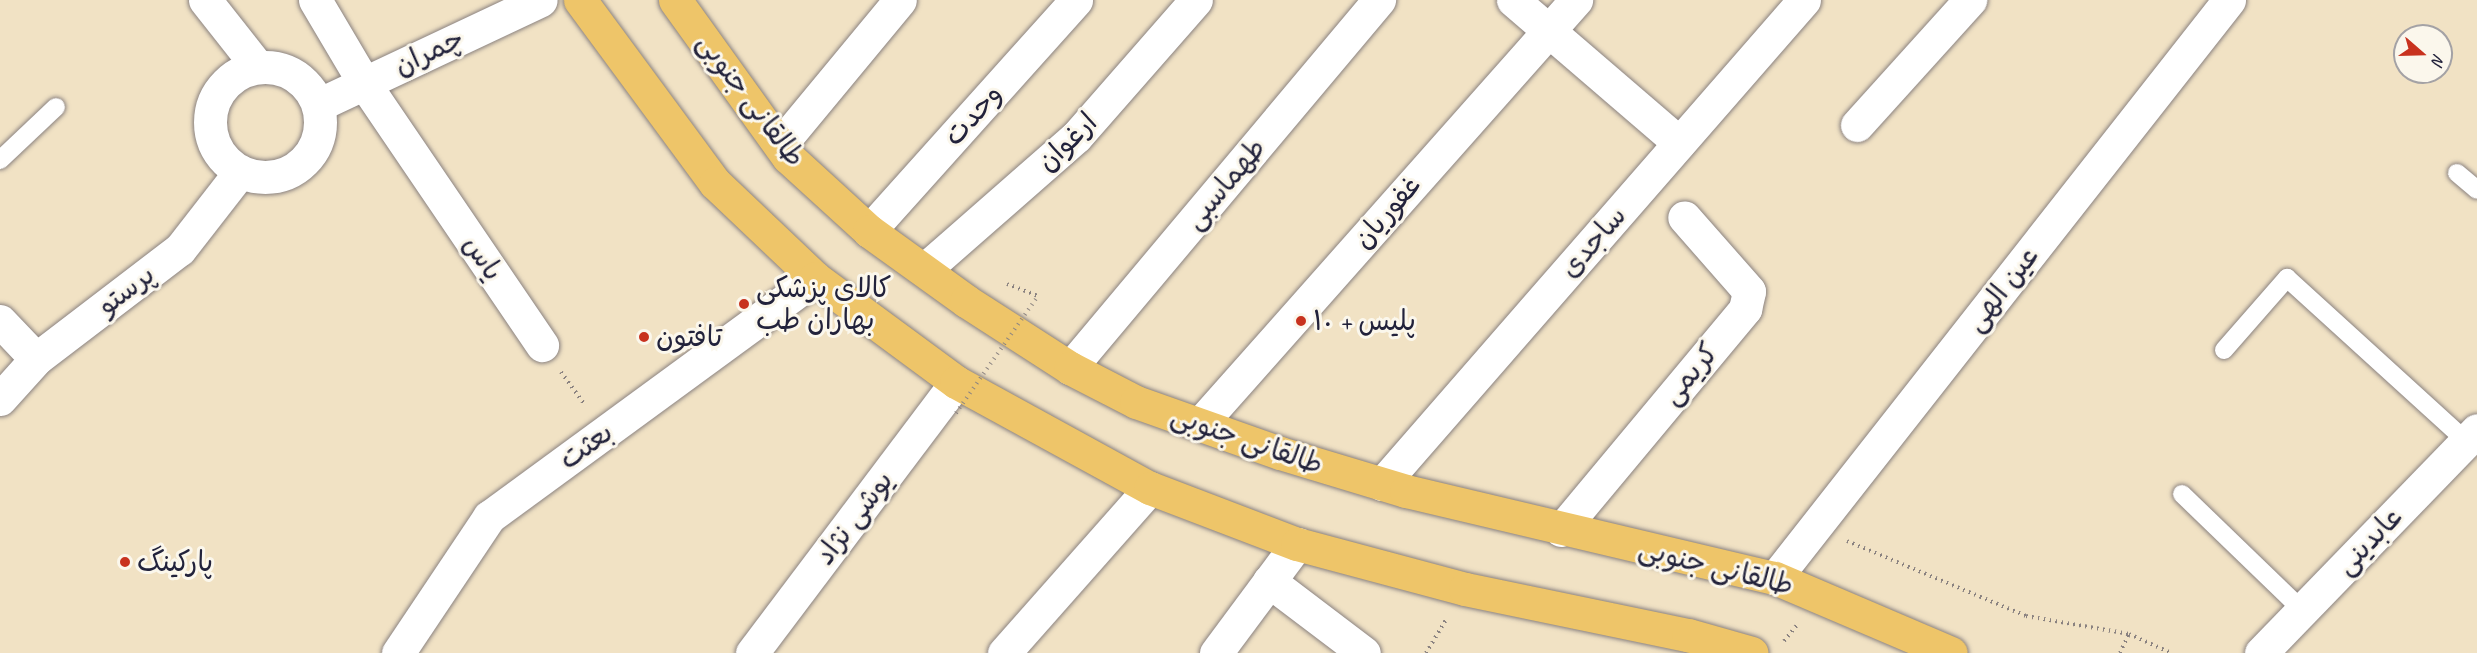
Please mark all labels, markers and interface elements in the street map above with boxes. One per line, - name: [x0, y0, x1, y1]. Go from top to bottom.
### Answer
- street label: چمران: [389, 21, 469, 83]
- north arrow: [2393, 24, 2453, 84]
- street label: طالقانی جنوبی: [690, 27, 812, 173]
- text: N: [2427, 51, 2449, 68]
- street label: وحدت: [937, 77, 1009, 153]
- street label: ارغوان: [1030, 106, 1104, 178]
- street label: طهماسبی: [1177, 132, 1273, 236]
- street label: غفوریان: [1346, 168, 1428, 256]
- street label: ساجدی: [1553, 199, 1633, 285]
- street label: یاس: [456, 229, 510, 287]
- street label: عین الهی: [1958, 240, 2046, 338]
- street label: پرستو: [91, 258, 161, 322]
- place label: کالای پزشکی بهاران طب: [756, 271, 891, 337]
- marker: کالای پزشکی بهاران طب: [737, 297, 751, 311]
- place label: پلیس + ۱۰: [1313, 304, 1416, 338]
- marker: پلیس + ۱۰: [1294, 314, 1308, 328]
- place label: تافتون: [656, 320, 722, 354]
- marker: تافتون: [637, 330, 651, 344]
- street label: کریمی: [1654, 336, 1726, 412]
- street label: طالقانی جنوبی: [1167, 398, 1327, 482]
- street label: بعثت: [553, 415, 619, 477]
- street label: یوشی نژاد: [808, 464, 900, 572]
- street label: عابدینی: [2329, 500, 2409, 582]
- street label: طالقانی جنوبی: [1635, 532, 1797, 602]
- place label: پارکینگ: [137, 545, 213, 579]
- marker: پارکینگ: [118, 555, 132, 569]

